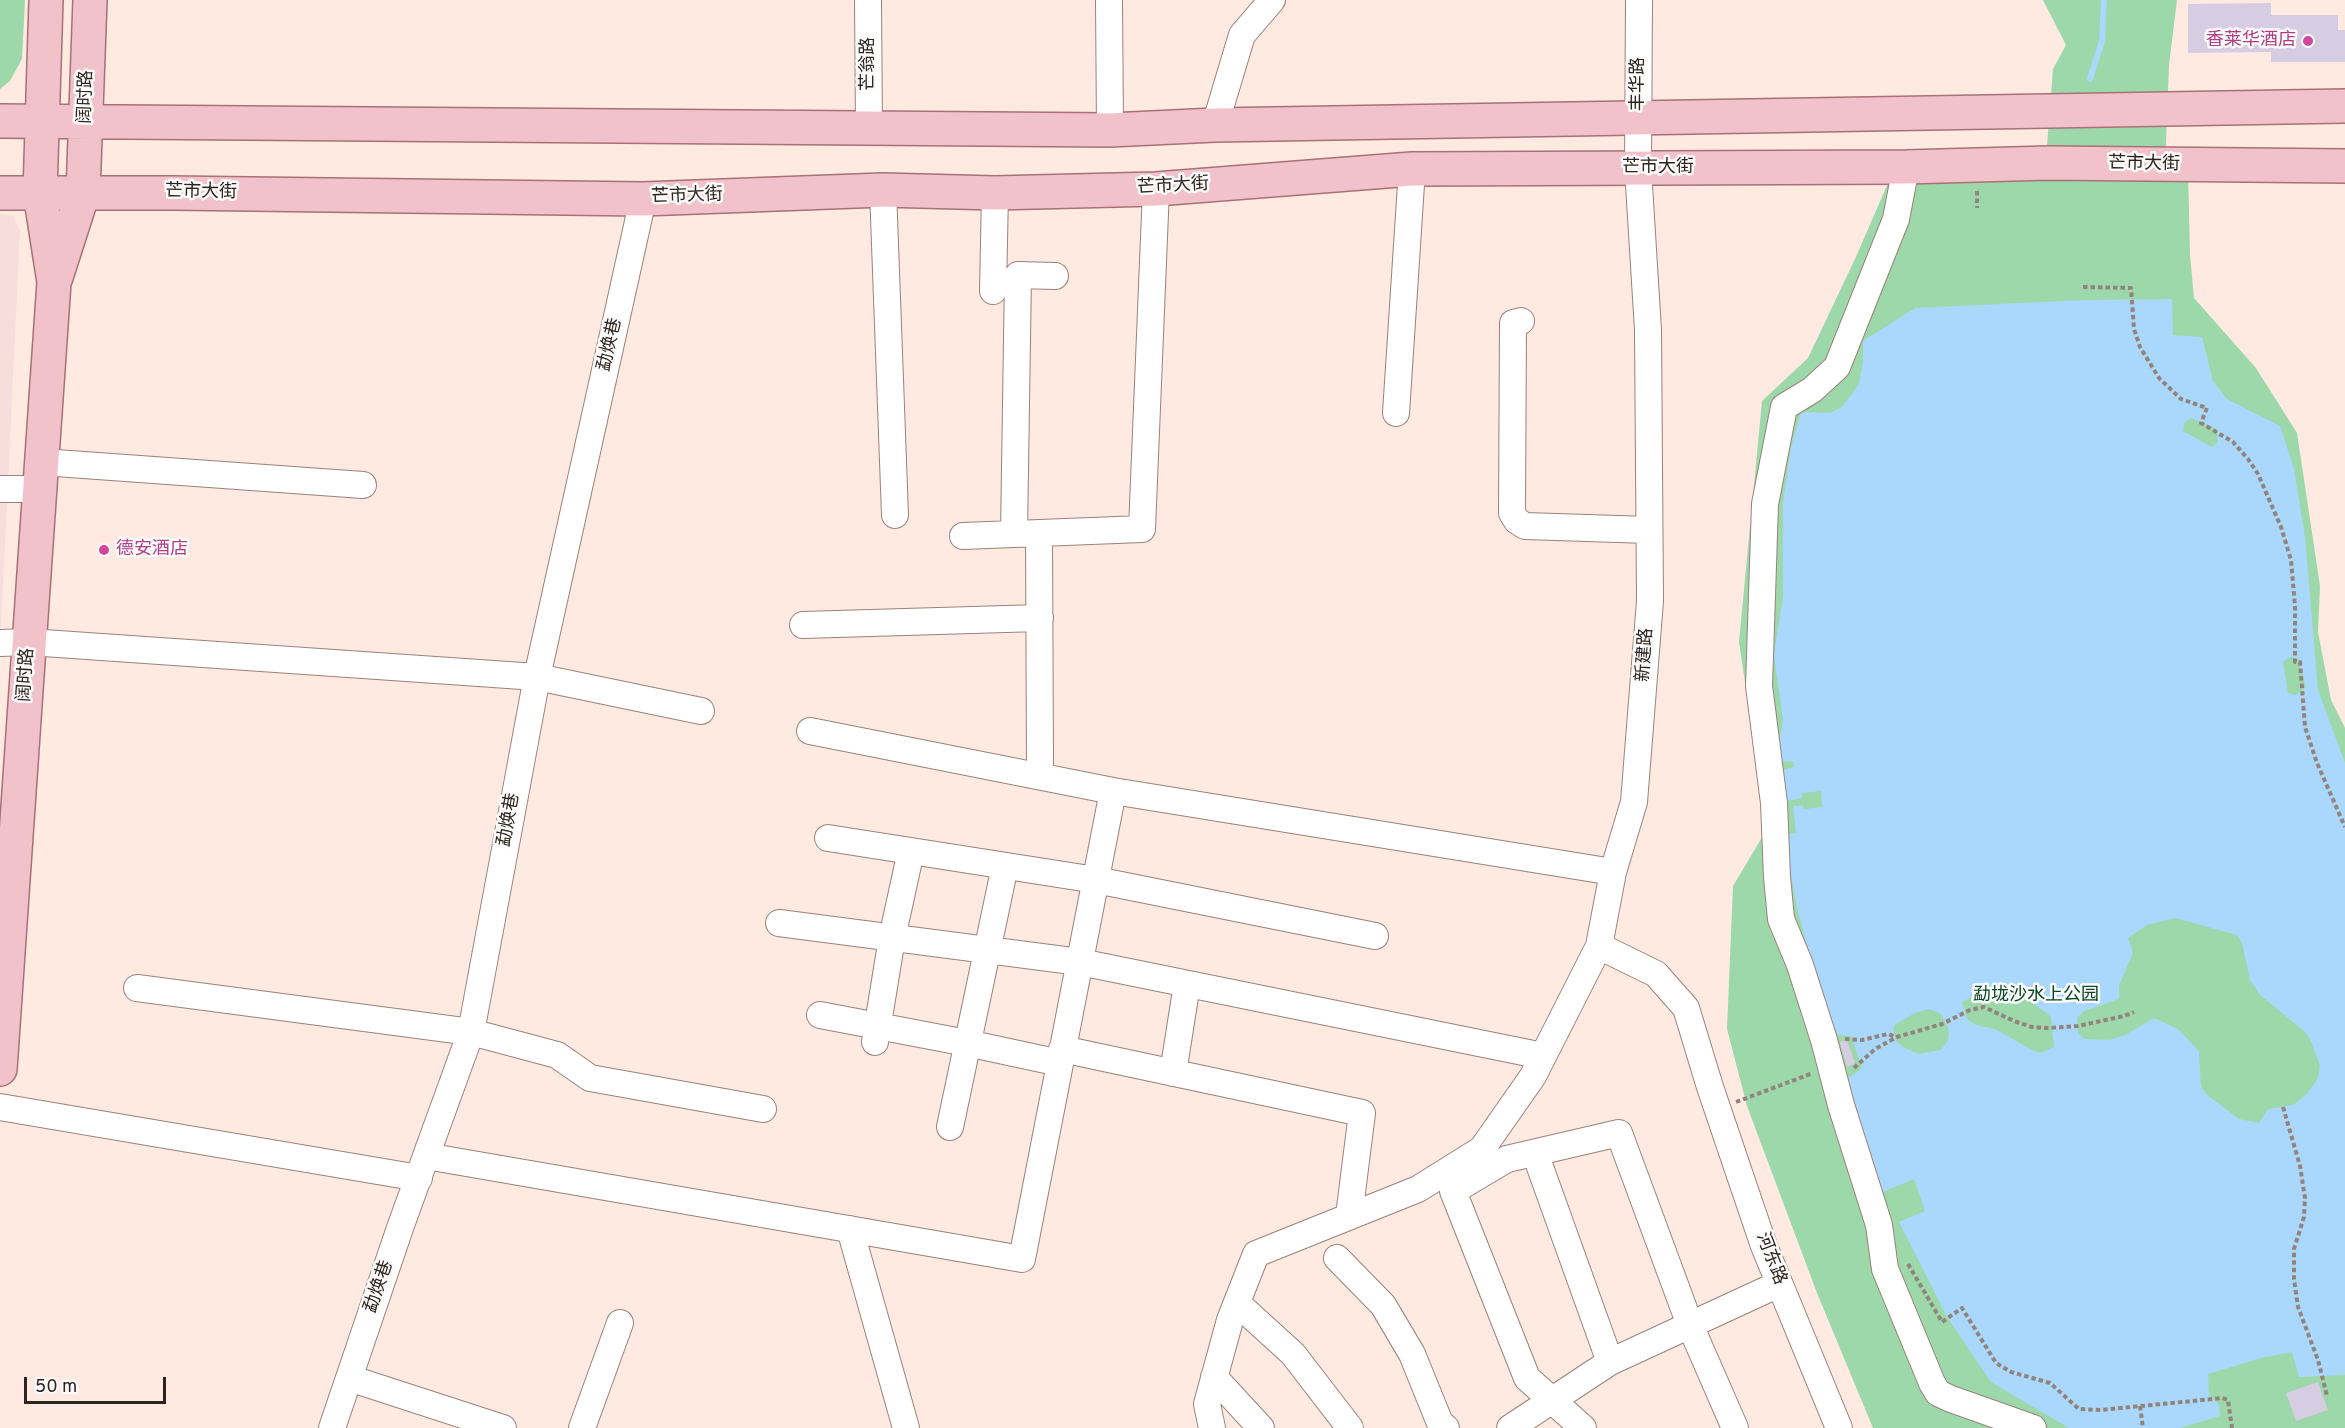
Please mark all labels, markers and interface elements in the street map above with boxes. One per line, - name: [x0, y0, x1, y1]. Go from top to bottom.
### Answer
- place label: 香莱华酒店: [2206, 30, 2296, 52]
- marker: 香莱华酒店: [2301, 34, 2315, 48]
- street label: 芒翁路: [858, 37, 880, 91]
- street label: 丰华路: [1628, 57, 1650, 111]
- street label: 阔时路: [75, 70, 99, 124]
- street label: 芒市大街: [2108, 154, 2180, 176]
- street label: 芒市大街: [1622, 157, 1694, 179]
- street label: 芒市大街: [1136, 174, 1210, 200]
- street label: 芒市大街: [165, 182, 237, 204]
- street label: 芒市大街: [651, 185, 723, 209]
- street label: 勐焕巷: [594, 316, 628, 374]
- place label: 德安酒店: [116, 539, 188, 561]
- marker: 德安酒店: [97, 543, 111, 557]
- street label: 新建路: [1633, 627, 1659, 683]
- street label: 阔时路: [14, 647, 40, 703]
- street label: 勐焕巷: [495, 792, 525, 848]
- park label: 勐垅沙水上公园: [1973, 985, 2099, 1007]
- street label: 河东路: [1750, 1230, 1790, 1288]
- street label: 勐焕巷: [361, 1258, 399, 1316]
- scale bar: [27, 1365, 170, 1403]
- text: 50 m: [35, 1376, 77, 1399]

